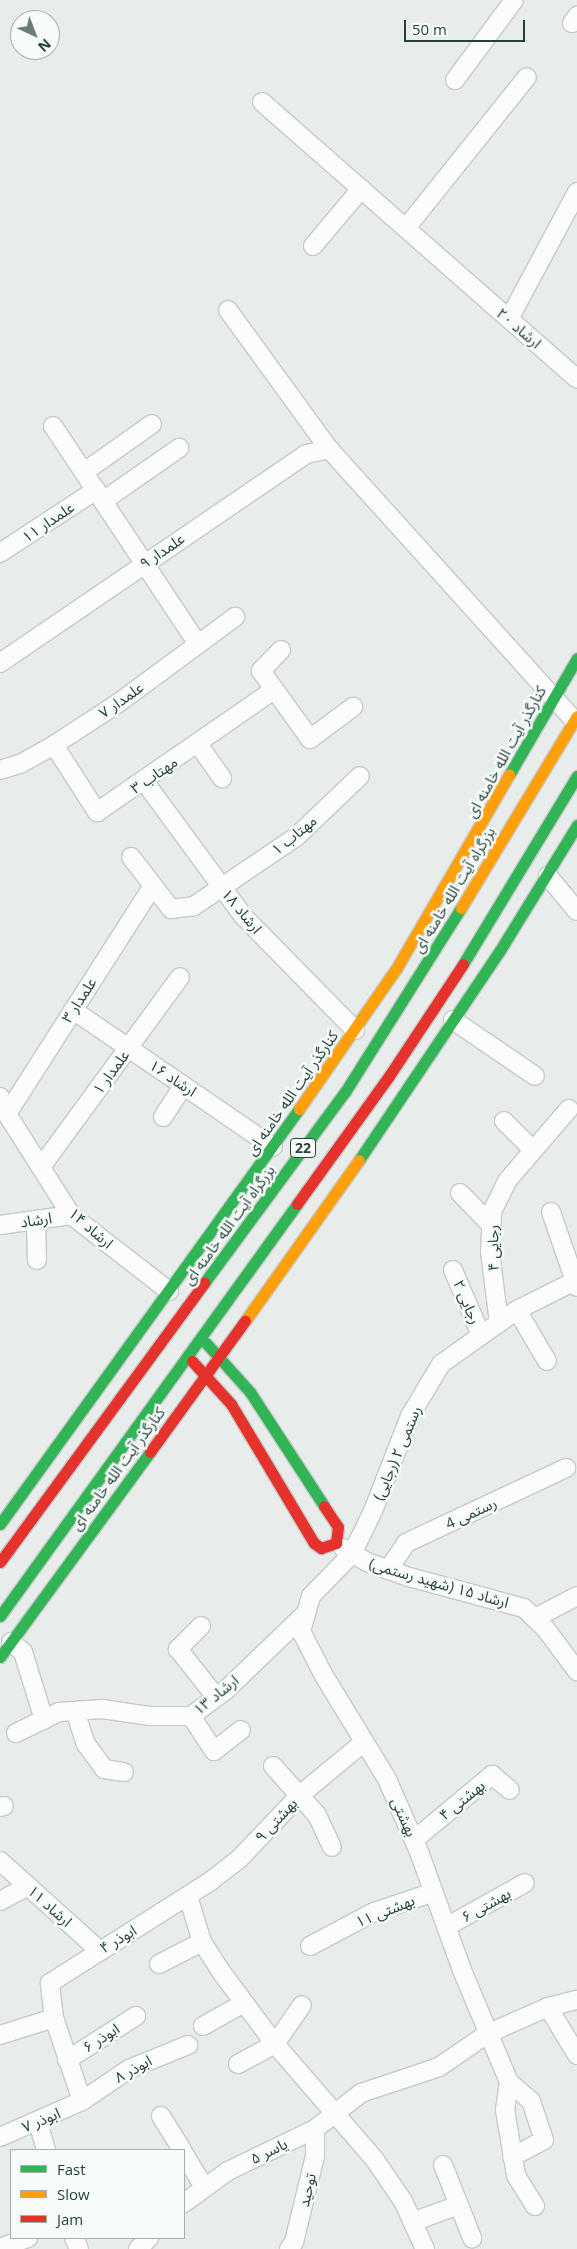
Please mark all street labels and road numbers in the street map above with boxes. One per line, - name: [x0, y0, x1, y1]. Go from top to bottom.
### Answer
- street label: ارشاد ۲۰: [493, 304, 545, 352]
- street label: علمدار ۱۱: [19, 498, 77, 546]
- street label: علمدار ۹: [136, 529, 188, 573]
- street label: علمدار ۷: [95, 678, 147, 722]
- street label: کنارگذر آیت الله خامنه ای: [462, 683, 550, 821]
- street label: مهتاب ۳: [127, 753, 181, 797]
- street label: مهتاب ۱: [268, 811, 320, 859]
- street label: بزرگراه آیت الله خامنه ای: [409, 824, 499, 956]
- street label: ارشاد ۱۸: [218, 885, 266, 937]
- street label: علمدار ۳: [58, 974, 100, 1026]
- street label: کنارگذر آیت الله خامنه ای: [242, 1027, 342, 1159]
- street label: علمدار ۱: [89, 1046, 133, 1098]
- street label: ارشاد ۱۶: [146, 1056, 200, 1100]
- road number: 22: [289, 1136, 317, 1160]
- street label: بزرگراه آیت الله خامنه ای: [179, 1161, 279, 1289]
- street label: ارشاد ۱۴: [65, 1204, 117, 1252]
- street label: ارشاد: [19, 1209, 53, 1231]
- street label: رجایی ۴: [484, 1225, 502, 1271]
- street label: رجایی ۲: [450, 1277, 484, 1327]
- street label: رستمی ۲ (رجایی): [369, 1403, 425, 1503]
- street label: کنارگذر آیت الله خامنه ای: [67, 1404, 169, 1534]
- street label: رستمی 4: [442, 1493, 500, 1533]
- street label: ارشاد ۱۵ (شهید رستمی): [367, 1554, 511, 1612]
- street label: ارشاد ۱۳: [190, 1671, 242, 1719]
- street label: بهشتی ۴: [436, 1776, 488, 1824]
- street label: بهشتی ۹: [251, 1794, 301, 1846]
- street label: بهشتی: [387, 1795, 421, 1839]
- street label: ارشاد ۱۱: [24, 1882, 76, 1930]
- street label: بهشتی ۶: [458, 1884, 514, 1926]
- street label: بهشتی ۱۱: [353, 1891, 417, 1931]
- street label: ابوذر ۴: [96, 1921, 140, 1957]
- street label: ابوذر ۶: [79, 2020, 123, 2056]
- street label: ابوذر ۸: [111, 2051, 155, 2087]
- street label: ابوذر ۷: [19, 2104, 63, 2136]
- street label: یاسر ۵: [248, 2134, 290, 2168]
- street label: توحید: [294, 2171, 320, 2209]

